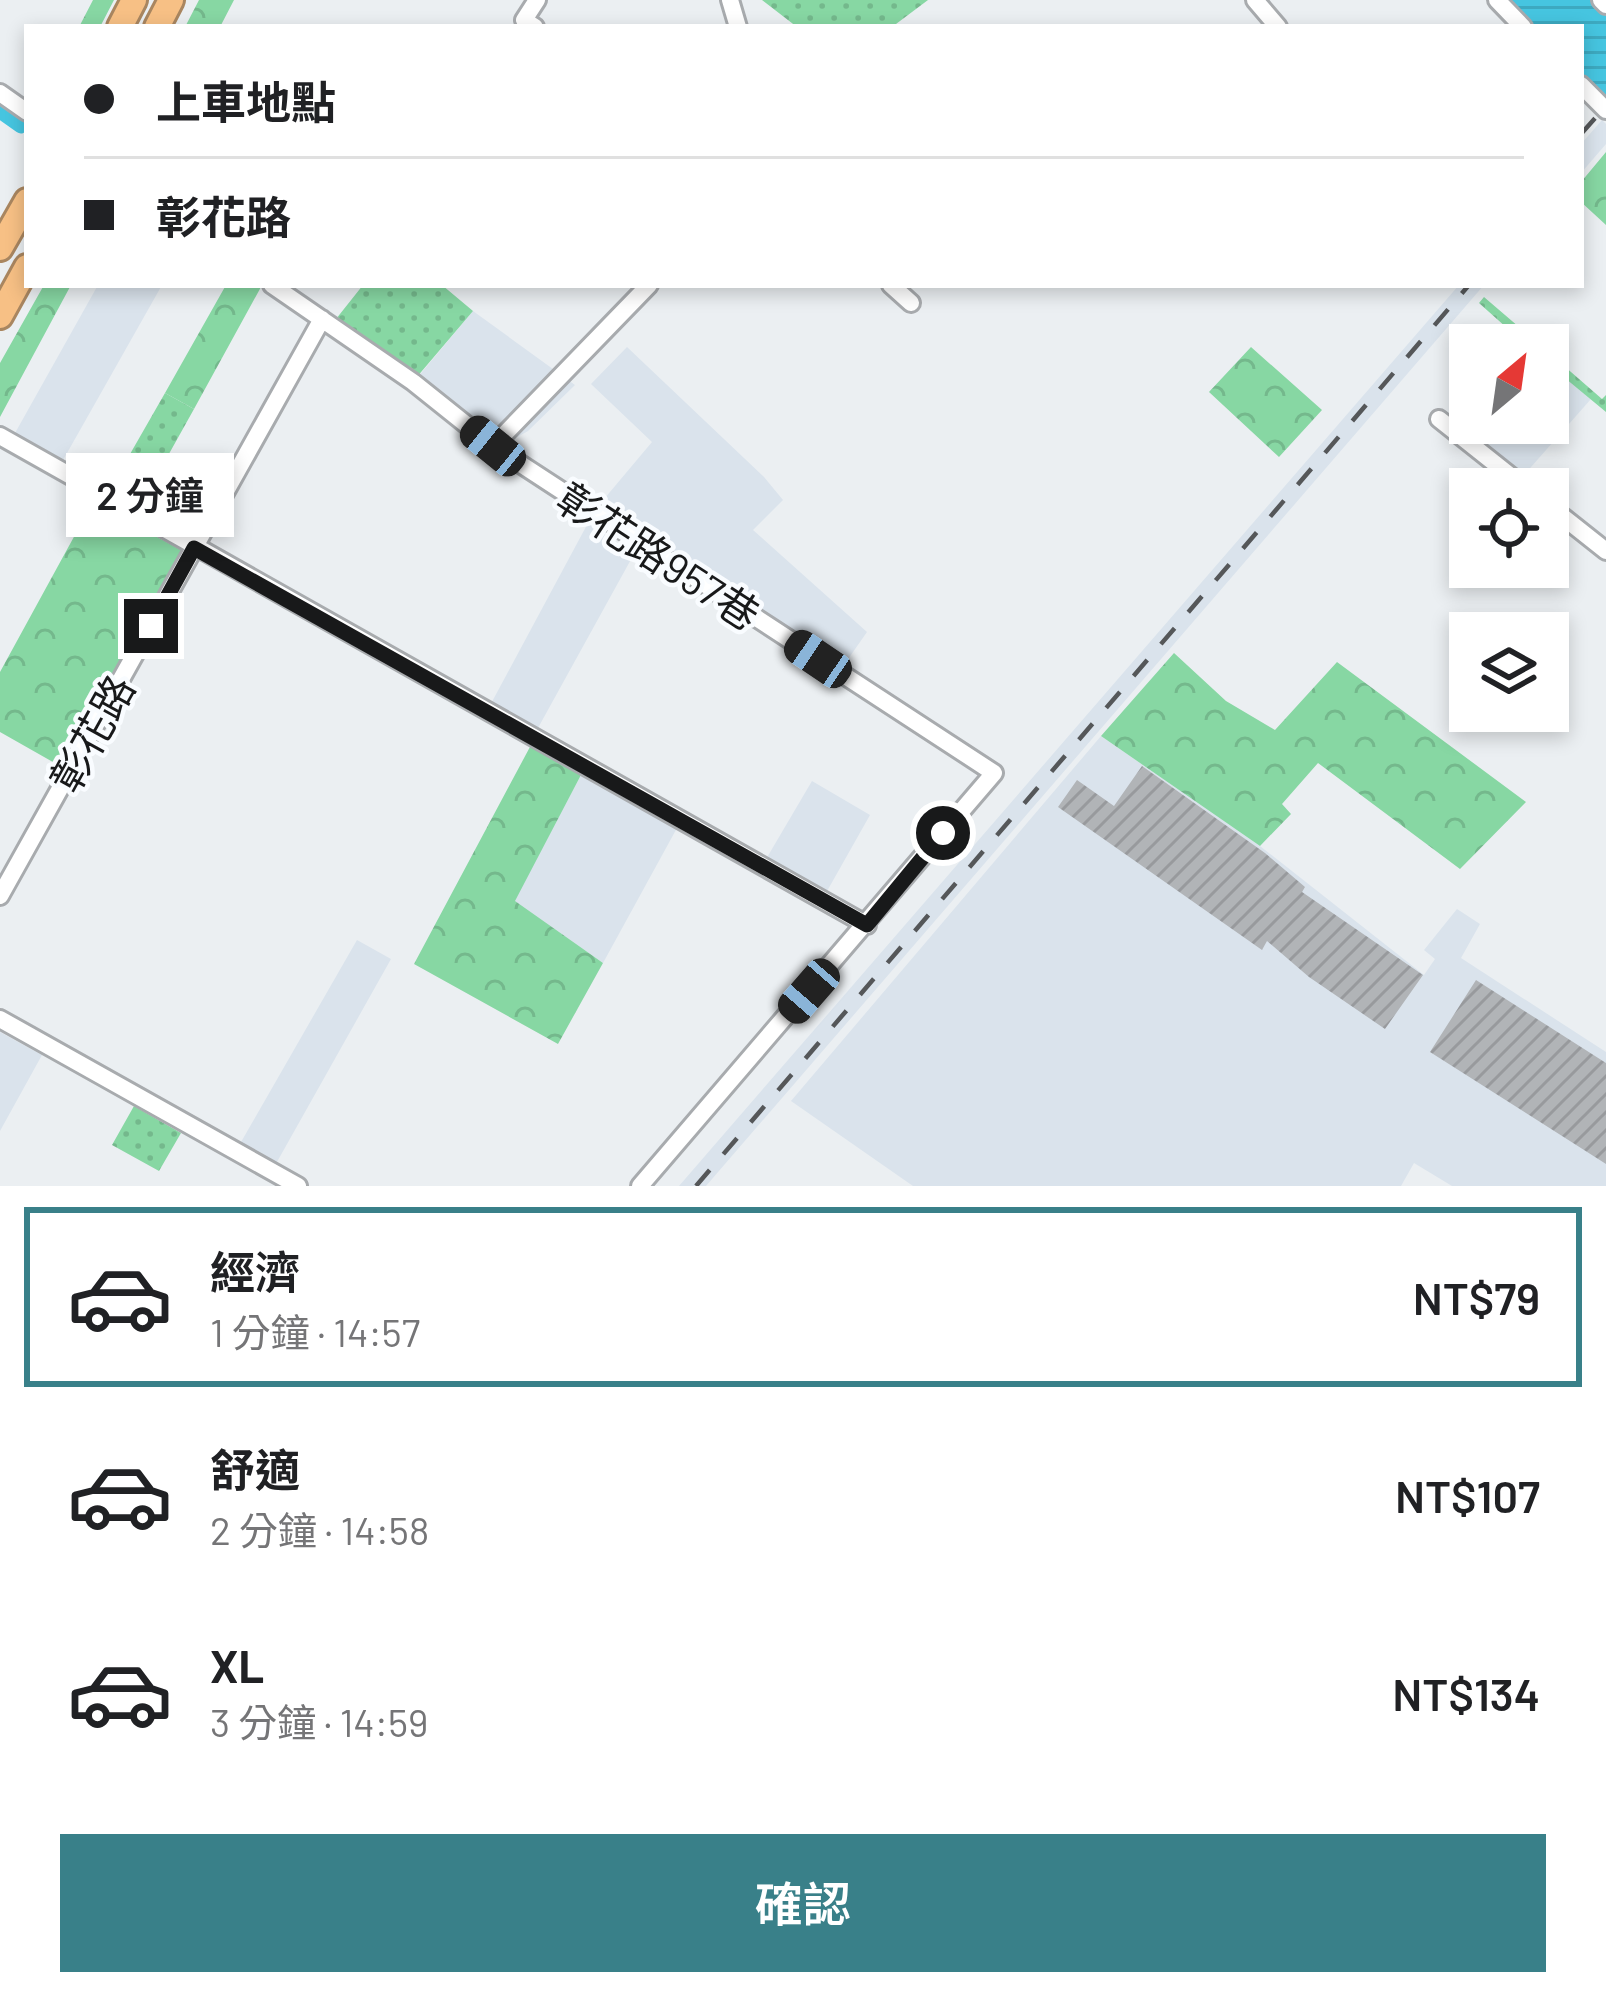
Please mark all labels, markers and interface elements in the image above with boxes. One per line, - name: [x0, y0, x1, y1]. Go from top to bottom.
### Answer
- text: 上車地點: [156, 74, 336, 128]
- text: 彰花路: [156, 189, 291, 243]
- north arrow: [1449, 324, 1569, 444]
- map controls: [1449, 324, 1569, 732]
- car: [454, 409, 532, 483]
- callout: 2 分鐘: [67, 452, 235, 536]
- button: locate: [1449, 468, 1569, 588]
- text: 2 分鐘: [96, 471, 204, 518]
- street label: 彰花路957巷: [548, 471, 770, 639]
- route end: [124, 599, 178, 653]
- button: layers: [1449, 612, 1569, 732]
- car: [778, 624, 858, 694]
- street label: 彰花路: [39, 666, 143, 800]
- route start: [916, 806, 970, 860]
- car: [772, 952, 846, 1030]
- icon: car: [66, 1243, 174, 1351]
- text: 經濟: [210, 1244, 300, 1298]
- text: NT$79: [1413, 1270, 1540, 1324]
- text: 1 分鐘 · 14:57: [210, 1308, 420, 1355]
- icon: car: [66, 1441, 174, 1549]
- text: 舒適: [210, 1442, 300, 1496]
- text: NT$107: [1395, 1468, 1540, 1522]
- text: 2 分鐘 · 14:58: [210, 1506, 429, 1553]
- text: XL: [210, 1638, 264, 1692]
- icon: car: [66, 1639, 174, 1747]
- text: NT$134: [1392, 1666, 1540, 1720]
- text: 3 分鐘 · 14:59: [210, 1698, 428, 1745]
- button: 確認: [60, 1834, 1546, 1972]

